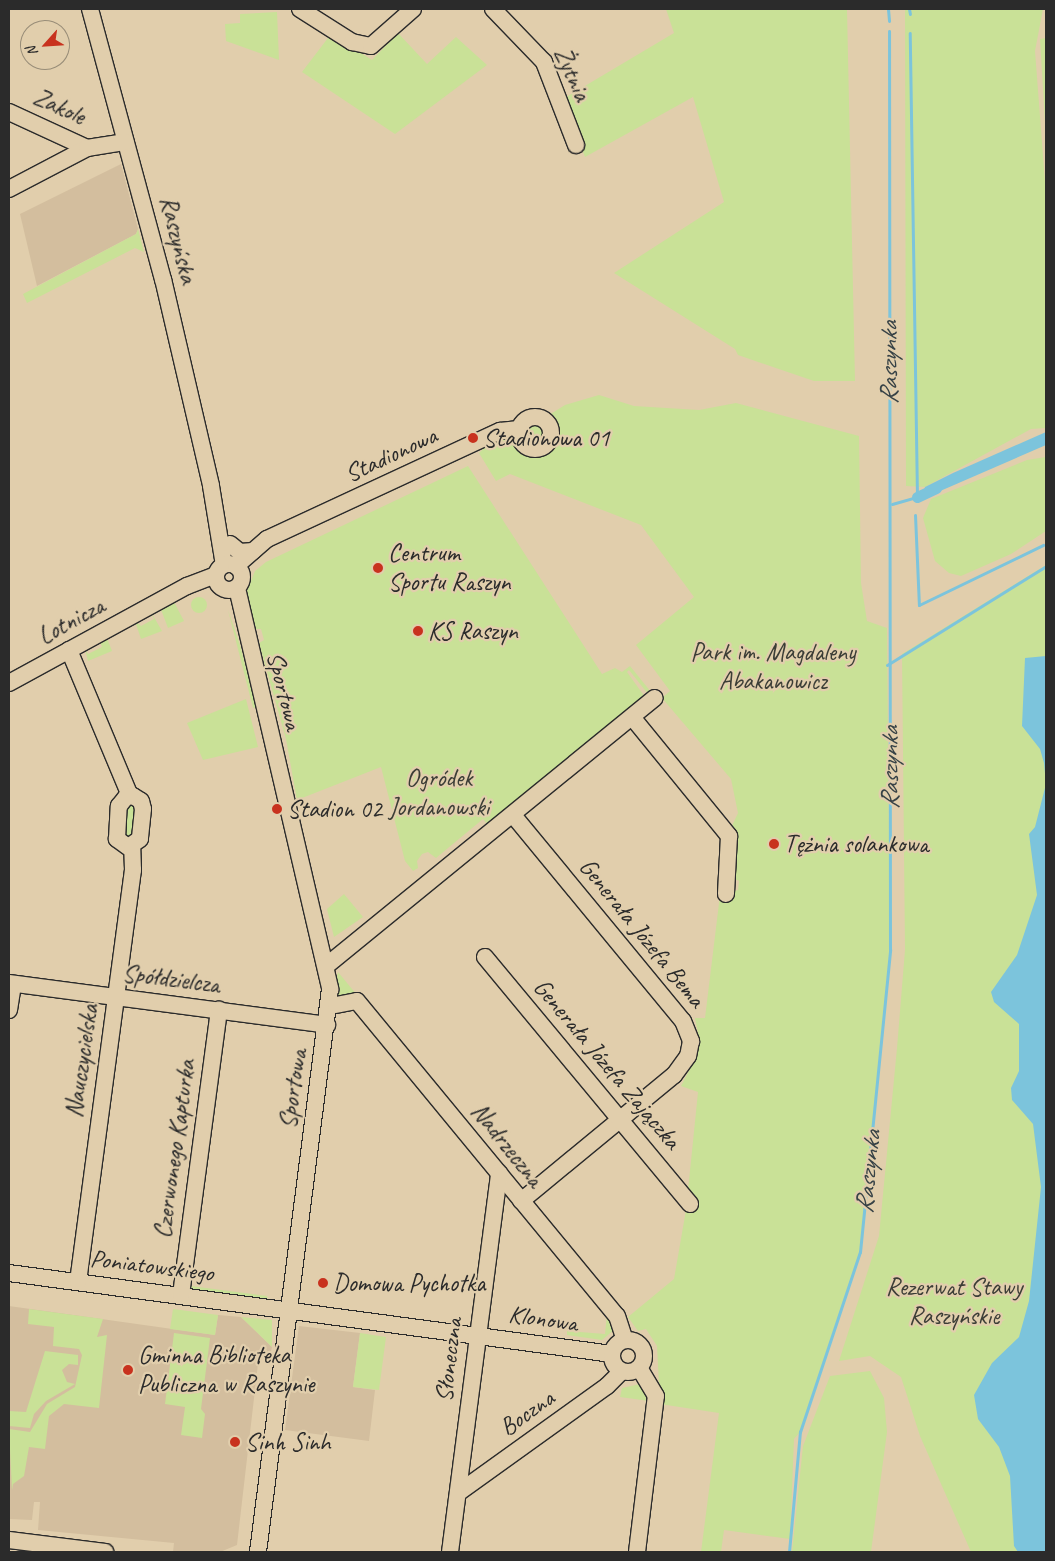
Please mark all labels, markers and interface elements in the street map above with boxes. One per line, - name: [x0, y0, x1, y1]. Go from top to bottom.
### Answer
- north arrow: [20, 20, 70, 70]
- street label: Żytnia: [547, 42, 597, 106]
- text: N: [22, 44, 42, 59]
- street label: Zakole: [28, 82, 90, 132]
- street label: Raszyńska: [153, 193, 203, 287]
- water label: Raszynka: [873, 322, 905, 404]
- street label: Stadionowa: [340, 421, 442, 489]
- place label: Stadionowa 01: [483, 423, 609, 453]
- marker: Stadionowa 01: [467, 432, 479, 444]
- place label: Centrum Sportu Raszyn: [388, 539, 511, 598]
- marker: Centrum Sportu Raszyn: [372, 562, 384, 574]
- street label: Lotnicza: [33, 591, 109, 651]
- place label: KS Raszyn: [428, 616, 519, 646]
- marker: KS Raszyn: [412, 625, 424, 637]
- park label: Park im. Magdaleny Abakanowicz: [690, 638, 856, 697]
- street label: Sportowa: [260, 649, 308, 733]
- water label: Raszynka: [874, 727, 906, 809]
- park label: Ogródek Jordanowski: [389, 764, 489, 823]
- place label: Stadion 02: [287, 794, 382, 824]
- marker: Stadion 02: [271, 803, 283, 815]
- place label: Tężnia solankowa: [784, 829, 928, 859]
- marker: Tężnia solankowa: [768, 838, 780, 850]
- street label: Generała Józefa Bema: [573, 853, 711, 1013]
- street label: Spółdzielcza: [121, 958, 221, 1000]
- street label: Generała Józefa Zajączka: [527, 973, 687, 1155]
- street label: Nauczycielska: [59, 1002, 105, 1120]
- street label: Sportowa: [273, 1047, 313, 1131]
- street label: Czerwonego Kapturka: [148, 1058, 202, 1240]
- street label: Nadrzeczna: [464, 1097, 550, 1193]
- water label: Raszynka: [848, 1129, 888, 1215]
- street label: Poniatowskiego: [89, 1244, 215, 1288]
- place label: Domowa Pychotka: [333, 1268, 485, 1298]
- park label: Rezerwat Stawy Raszyńskie: [885, 1273, 1023, 1332]
- marker: Domowa Pychotka: [317, 1277, 329, 1289]
- street label: Klonowa: [507, 1299, 579, 1339]
- street label: Słoneczna: [429, 1316, 469, 1404]
- place label: Gminna Biblioteka Publiczna w Raszynie: [138, 1341, 314, 1400]
- marker: Gminna Biblioteka Publiczna w Raszynie: [122, 1364, 134, 1376]
- street label: Boczna: [494, 1384, 560, 1442]
- place label: Sinh Sinh: [245, 1427, 331, 1457]
- marker: Sinh Sinh: [229, 1436, 241, 1448]

